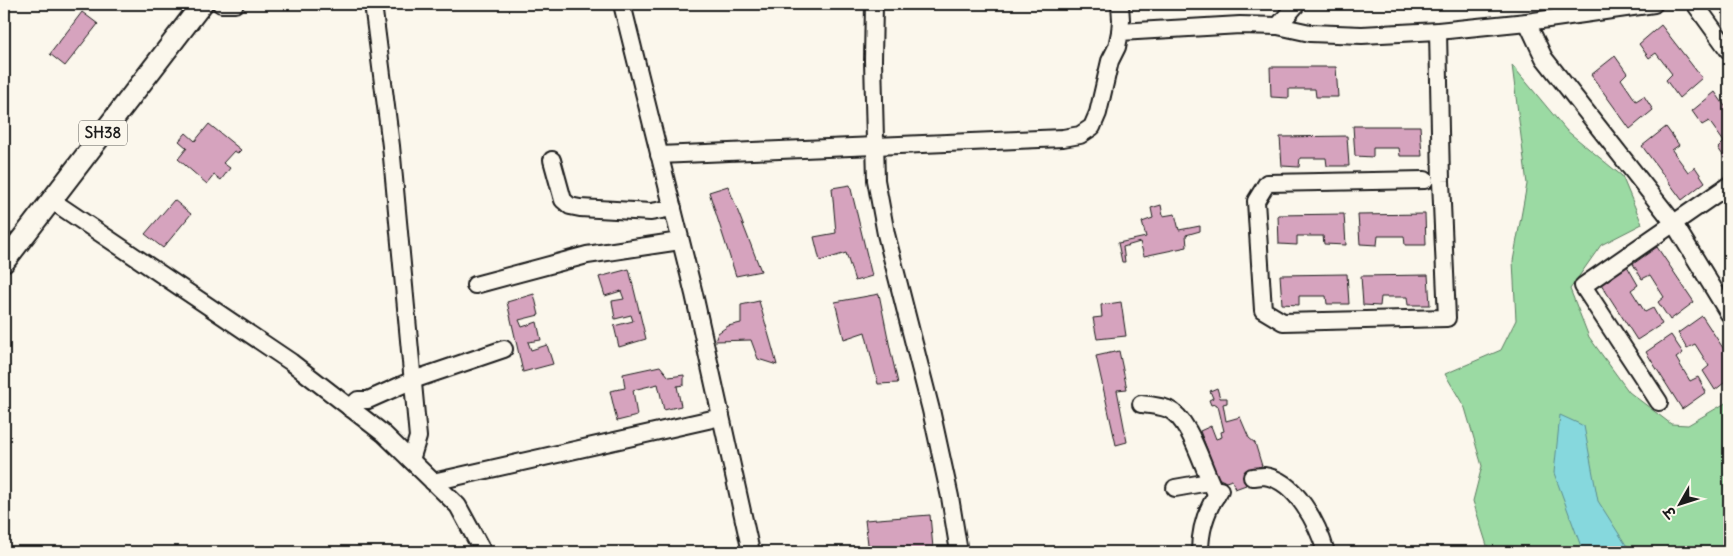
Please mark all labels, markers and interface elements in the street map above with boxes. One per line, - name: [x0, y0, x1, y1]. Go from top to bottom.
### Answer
- road number: SH38: [79, 120, 127, 146]
- north arrow: [1656, 478, 1706, 528]
- text: उ: [1659, 502, 1681, 523]

